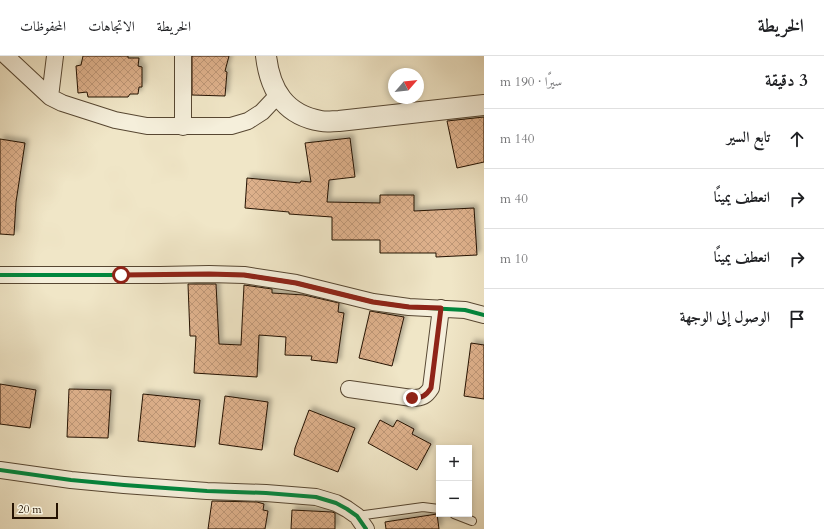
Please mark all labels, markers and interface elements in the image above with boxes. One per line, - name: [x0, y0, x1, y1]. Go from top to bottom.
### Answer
- text: الخريطة: [758, 13, 804, 39]
- text: المحفوظات: [20, 17, 66, 36]
- text: الاتجاهات: [88, 17, 135, 36]
- text: الخريطة: [157, 17, 191, 36]
- north arrow: [388, 68, 424, 104]
- text: 3 دقيقة: [765, 69, 808, 92]
- text: سيرًا · 190 m: [500, 73, 562, 91]
- text: تابع السير: [727, 127, 770, 147]
- icon: ahead: [786, 128, 808, 150]
- text: 140 m: [500, 130, 534, 148]
- text: انعطف يمينًا: [714, 187, 770, 207]
- icon: right: [786, 188, 808, 210]
- text: 40 m: [500, 190, 528, 208]
- text: انعطف يمينًا: [714, 247, 770, 267]
- icon: right: [786, 248, 808, 270]
- text: 10 m: [500, 250, 528, 268]
- route start: [112, 266, 130, 284]
- text: الوصول إلى الوجهة: [680, 307, 770, 327]
- icon: arrive: [786, 308, 808, 330]
- route end: [403, 389, 421, 407]
- map controls: [436, 445, 472, 517]
- button: +: [436, 445, 472, 481]
- button: −: [436, 481, 472, 517]
- scale bar: [12, 501, 58, 520]
- text: 20 m: [18, 502, 42, 517]

